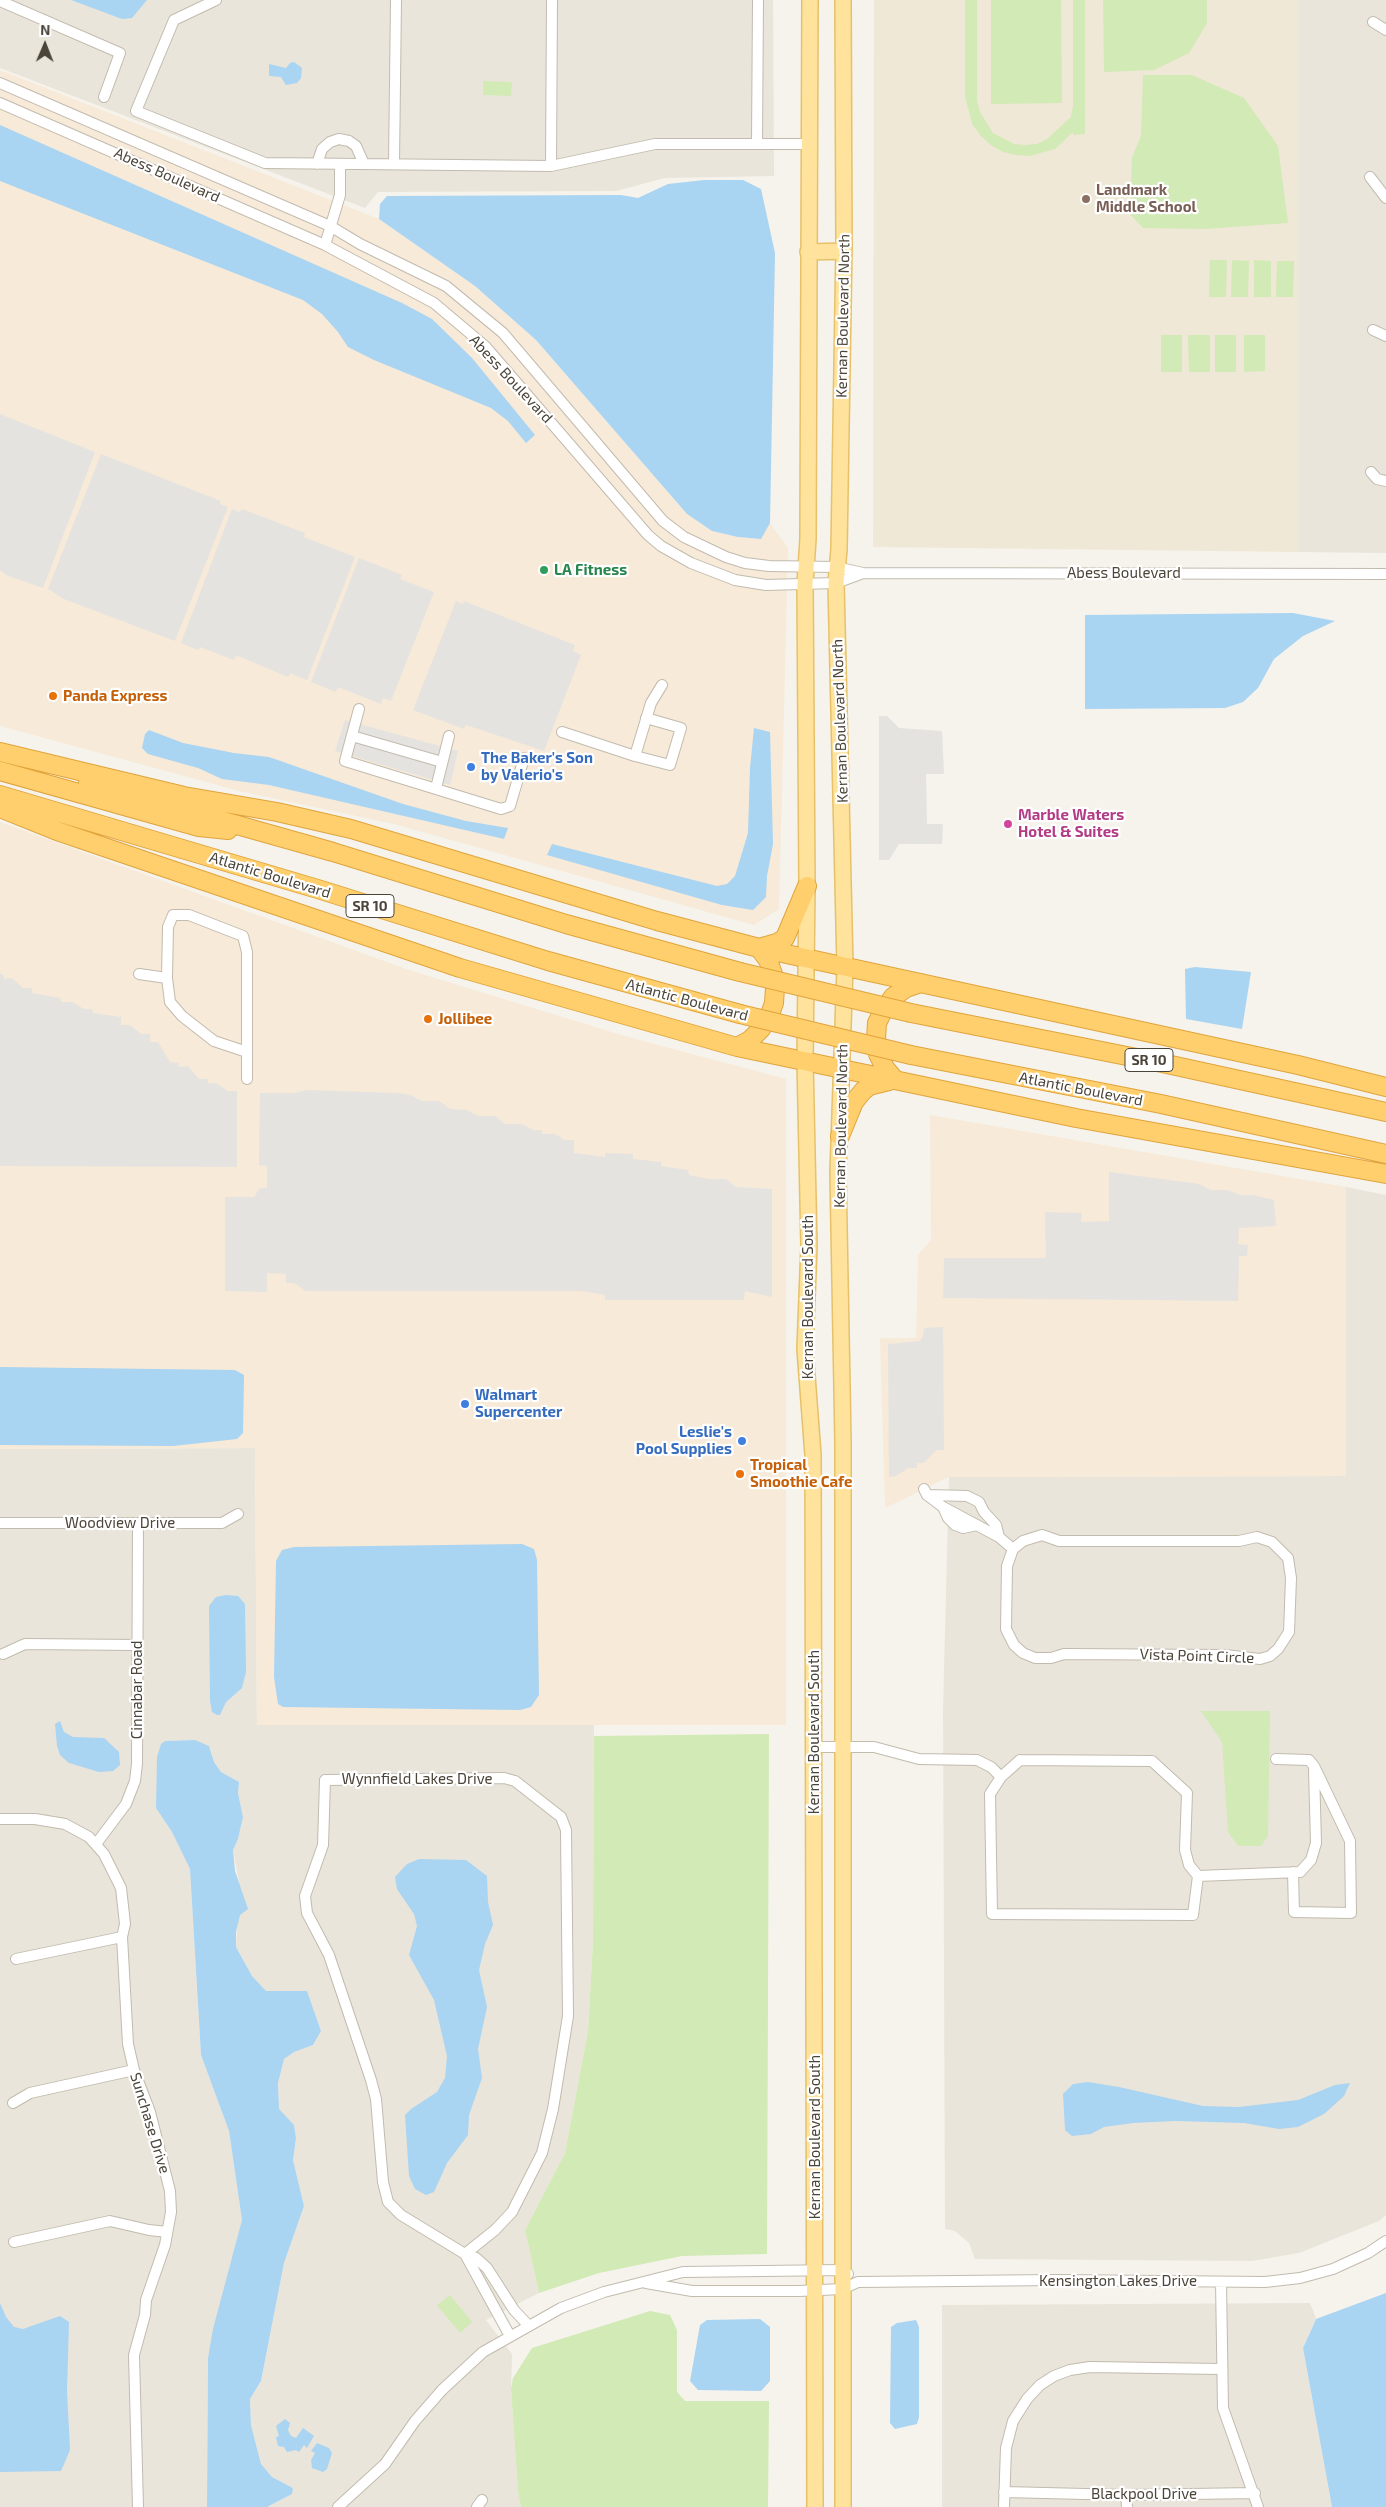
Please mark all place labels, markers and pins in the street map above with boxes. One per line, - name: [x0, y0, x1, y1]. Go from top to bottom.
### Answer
- place label: Landmark Middle School: [1096, 181, 1196, 216]
- marker: Landmark Middle School: [1080, 193, 1092, 205]
- place label: LA Fitness: [554, 561, 627, 579]
- marker: LA Fitness: [538, 564, 550, 576]
- place label: Panda Express: [63, 687, 167, 705]
- marker: Panda Express: [47, 690, 59, 702]
- place label: The Baker's Son by Valerio's: [481, 749, 593, 784]
- marker: The Baker's Son by Valerio's: [465, 761, 477, 773]
- place label: Marble Waters Hotel & Suites: [1018, 806, 1124, 841]
- marker: Marble Waters Hotel & Suites: [1002, 818, 1014, 830]
- place label: Jollibee: [438, 1010, 492, 1028]
- marker: Jollibee: [422, 1013, 434, 1025]
- place label: Walmart Supercenter: [475, 1386, 562, 1421]
- marker: Walmart Supercenter: [459, 1398, 471, 1410]
- place label: Leslie's Pool Supplies: [636, 1423, 732, 1458]
- marker: Leslie's Pool Supplies: [736, 1435, 748, 1447]
- place label: Tropical Smoothie Cafe: [750, 1456, 852, 1491]
- marker: Tropical Smoothie Cafe: [734, 1468, 746, 1480]

